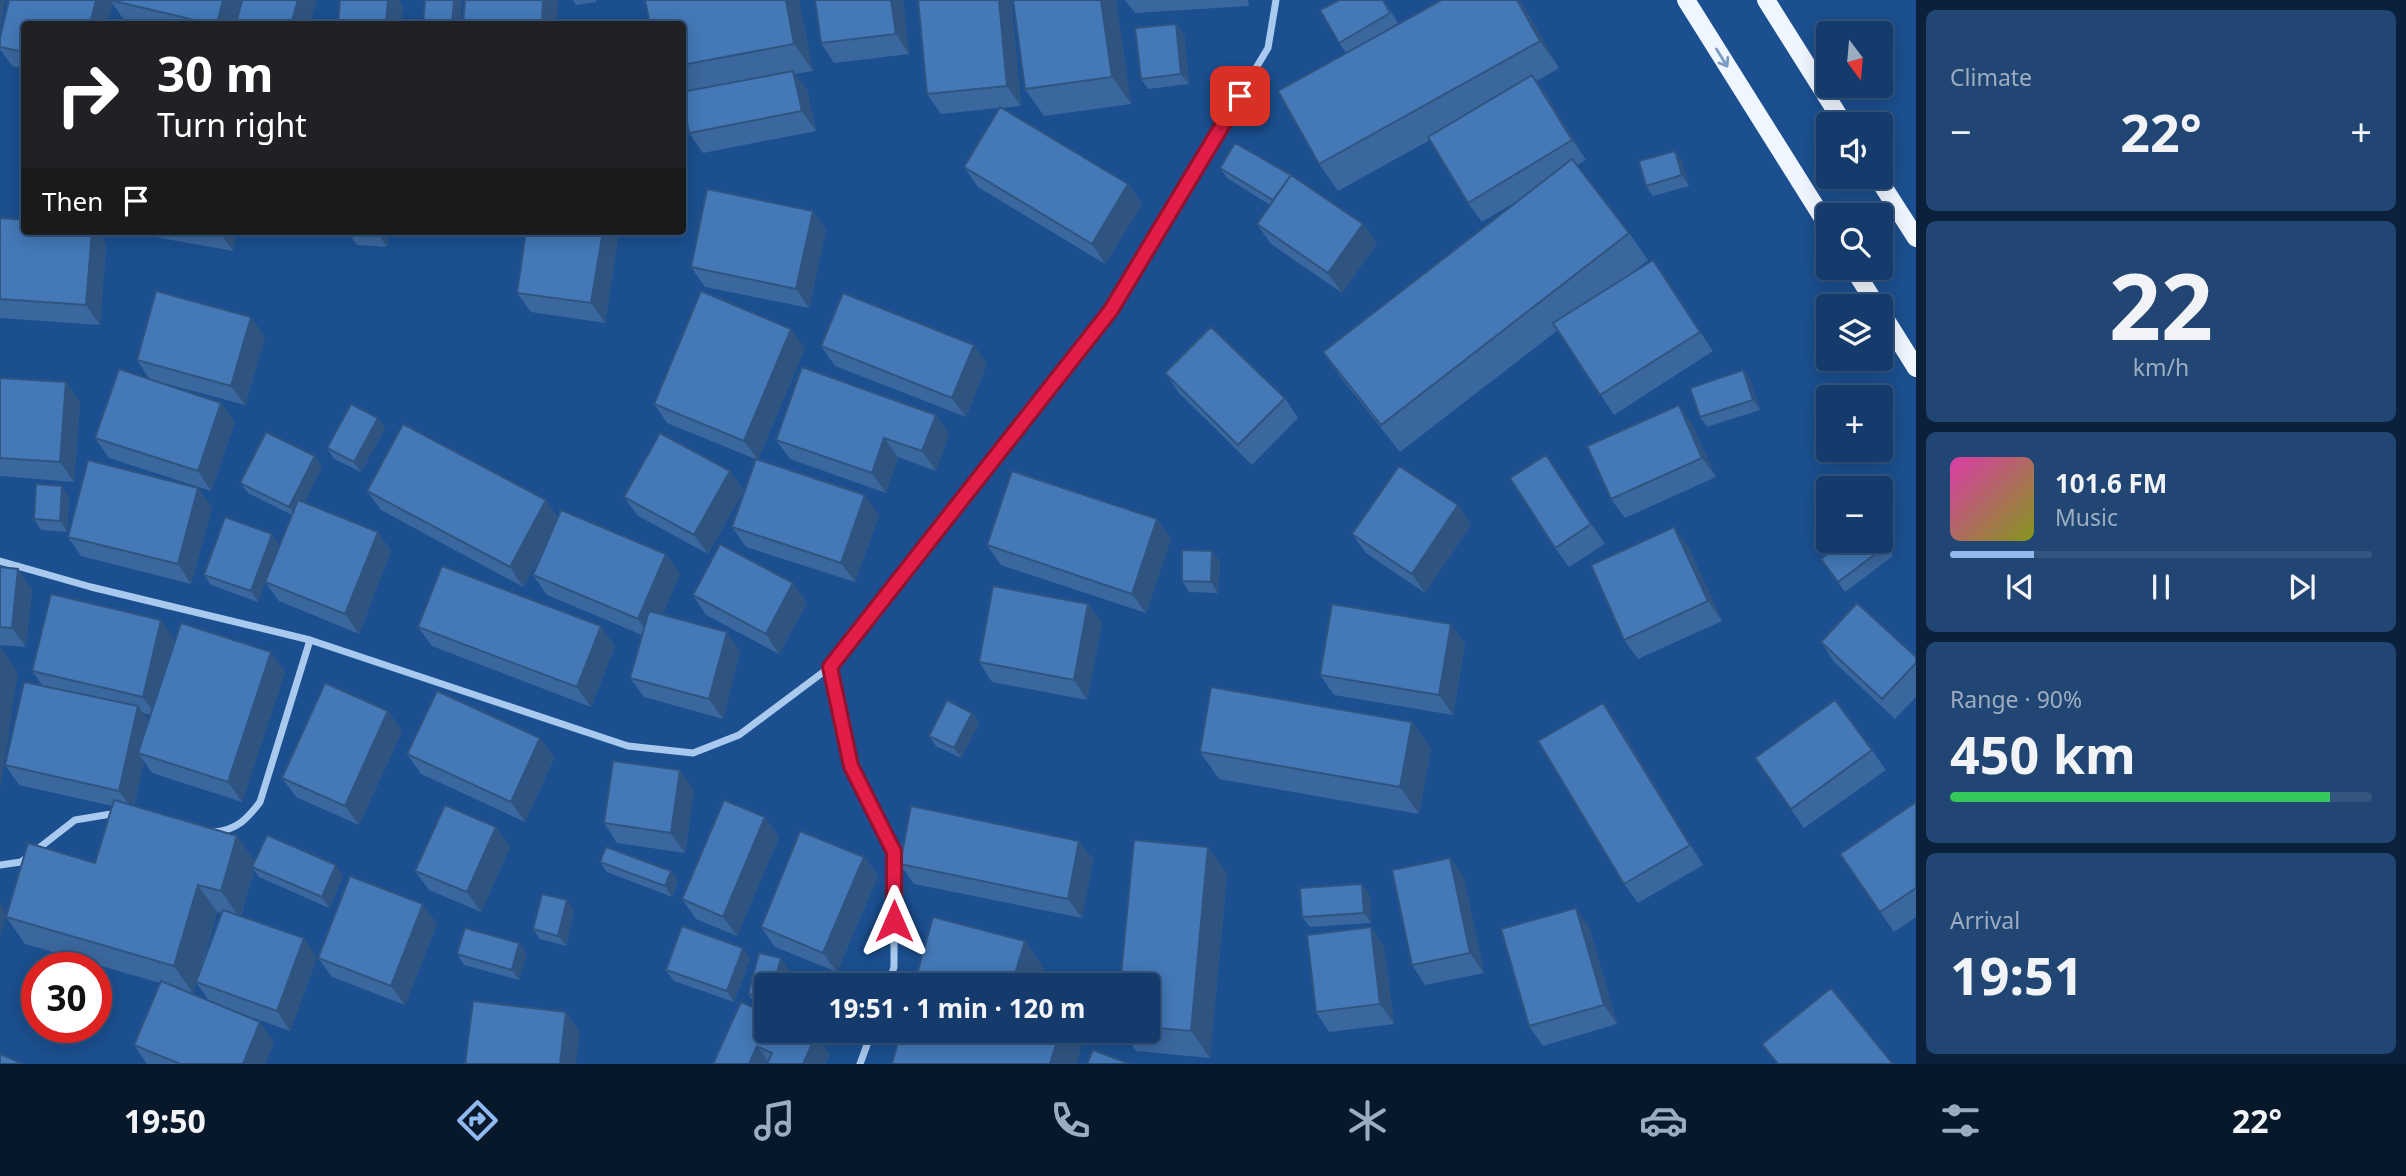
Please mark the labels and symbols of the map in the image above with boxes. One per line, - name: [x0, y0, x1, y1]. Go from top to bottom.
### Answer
- north arrow: [1816, 21, 1894, 98]
- one-way arrow: [1715, 48, 1730, 67]
- pin: [1210, 66, 1270, 126]
- position arrow: [857, 884, 931, 958]
- speed limit sign: 30: [21, 952, 112, 1043]

